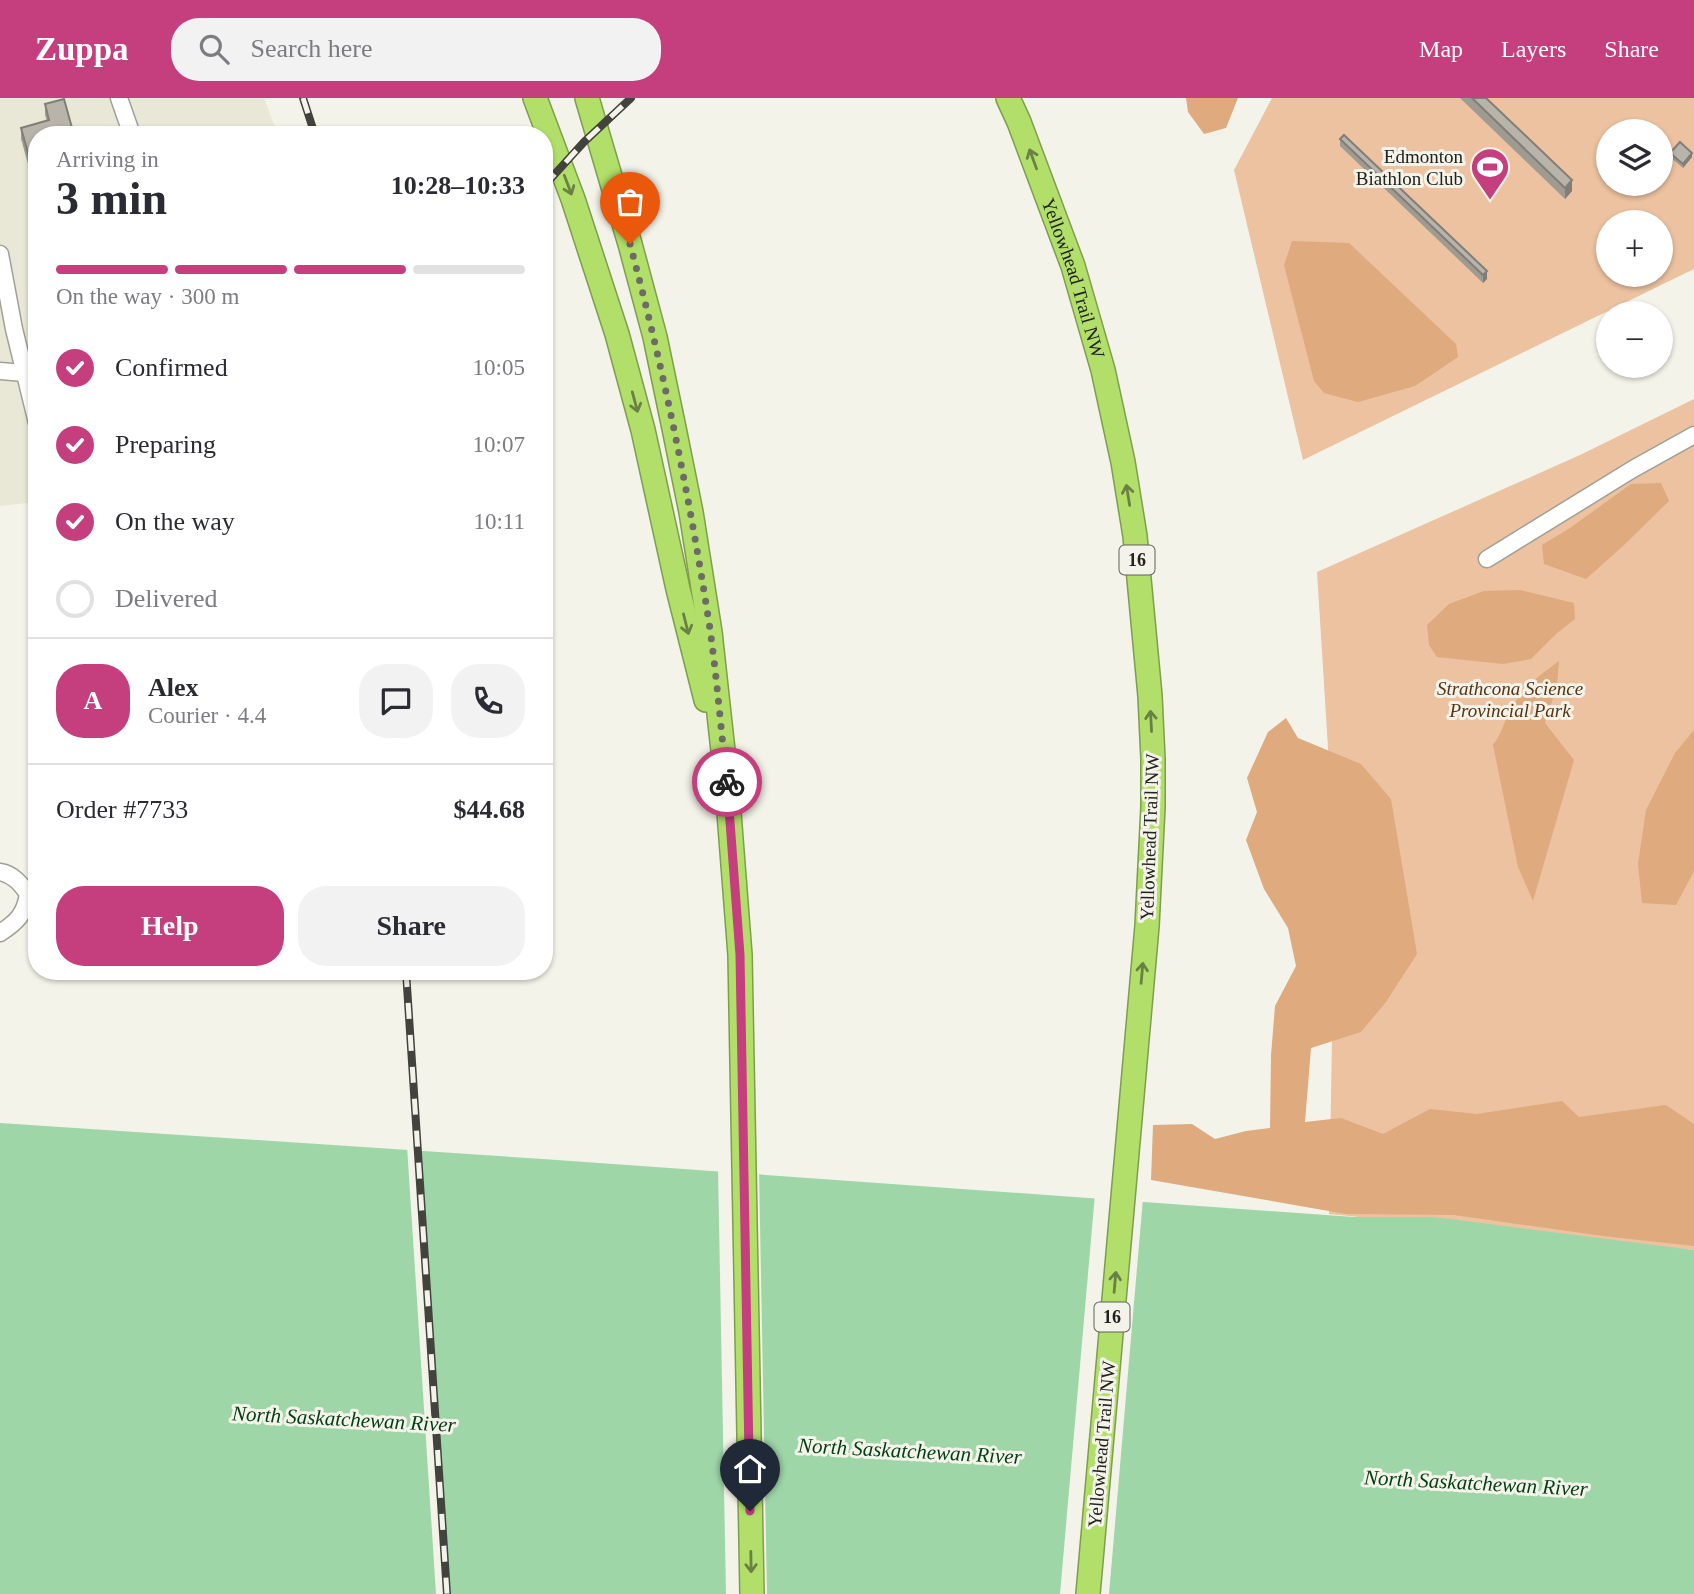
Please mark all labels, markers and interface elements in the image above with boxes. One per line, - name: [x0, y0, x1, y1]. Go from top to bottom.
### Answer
- search box: [171, 18, 661, 81]
- icon: search: [195, 30, 233, 68]
- text: Zuppa: [35, 31, 129, 67]
- text: Search here: [251, 34, 373, 63]
- text: Map: [1419, 36, 1463, 62]
- text: Layers: [1501, 36, 1566, 62]
- text: Share: [1604, 36, 1659, 62]
- map controls: [1596, 119, 1673, 378]
- button: layers: [1596, 119, 1673, 196]
- place label: Edmonton Biathlon Club: [1356, 146, 1463, 189]
- sports icon: Edmonton Biathlon Club: [1469, 146, 1511, 201]
- text: Arriving in: [56, 147, 159, 172]
- one-way arrow: [1026, 148, 1038, 170]
- text: 10:28–10:33: [391, 171, 525, 200]
- pin: [600, 172, 660, 244]
- text: 3 min: [56, 173, 167, 224]
- one-way arrow: [563, 173, 575, 195]
- icon: bag: [611, 183, 649, 221]
- street label: Yellowhead Trail NW: [1038, 195, 1109, 361]
- button: +: [1596, 210, 1673, 287]
- text: On the way · 300 m: [56, 284, 239, 309]
- button: −: [1596, 301, 1673, 378]
- icon: check: [56, 349, 94, 387]
- text: Confirmed: [115, 353, 228, 382]
- text: 10:05: [473, 355, 525, 380]
- one-way arrow: [629, 390, 642, 413]
- icon: check: [56, 426, 94, 464]
- text: Preparing: [115, 430, 216, 459]
- text: 10:07: [473, 432, 525, 457]
- one-way arrow: [1121, 484, 1134, 507]
- icon: check: [56, 503, 94, 541]
- text: On the way: [115, 507, 235, 536]
- text: 10:11: [473, 509, 525, 534]
- road number: 16: [1120, 546, 1154, 574]
- text: Delivered: [115, 584, 218, 613]
- one-way arrow: [680, 612, 693, 635]
- button: chat: [359, 664, 433, 738]
- button: phone: [451, 664, 525, 738]
- text: Alex: [148, 673, 199, 702]
- park label: Strathcona Science Provincial Park: [1437, 678, 1583, 721]
- text: A: [84, 686, 102, 715]
- text: Courier · 4.4: [148, 703, 266, 728]
- one-way arrow: [1145, 710, 1158, 733]
- courier: [692, 747, 762, 817]
- street label: Yellowhead Trail NW: [1136, 753, 1163, 921]
- icon: bike: [708, 763, 746, 801]
- text: Order #7733: [56, 795, 188, 824]
- text: $44.68: [454, 795, 525, 824]
- button: Help: [56, 886, 284, 966]
- button: Share: [298, 886, 525, 966]
- one-way arrow: [1136, 962, 1149, 984]
- one-way arrow: [1109, 1271, 1122, 1294]
- road number: 16: [1094, 1302, 1130, 1332]
- street label: Yellowhead Trail NW: [1084, 1360, 1119, 1528]
- water label: North Saskatchewan River: [231, 1401, 457, 1437]
- water label: North Saskatchewan River: [797, 1433, 1023, 1469]
- pin: [720, 1439, 780, 1511]
- icon: home: [731, 1450, 769, 1488]
- water label: North Saskatchewan River: [1363, 1465, 1589, 1501]
- one-way arrow: [745, 1550, 758, 1573]

